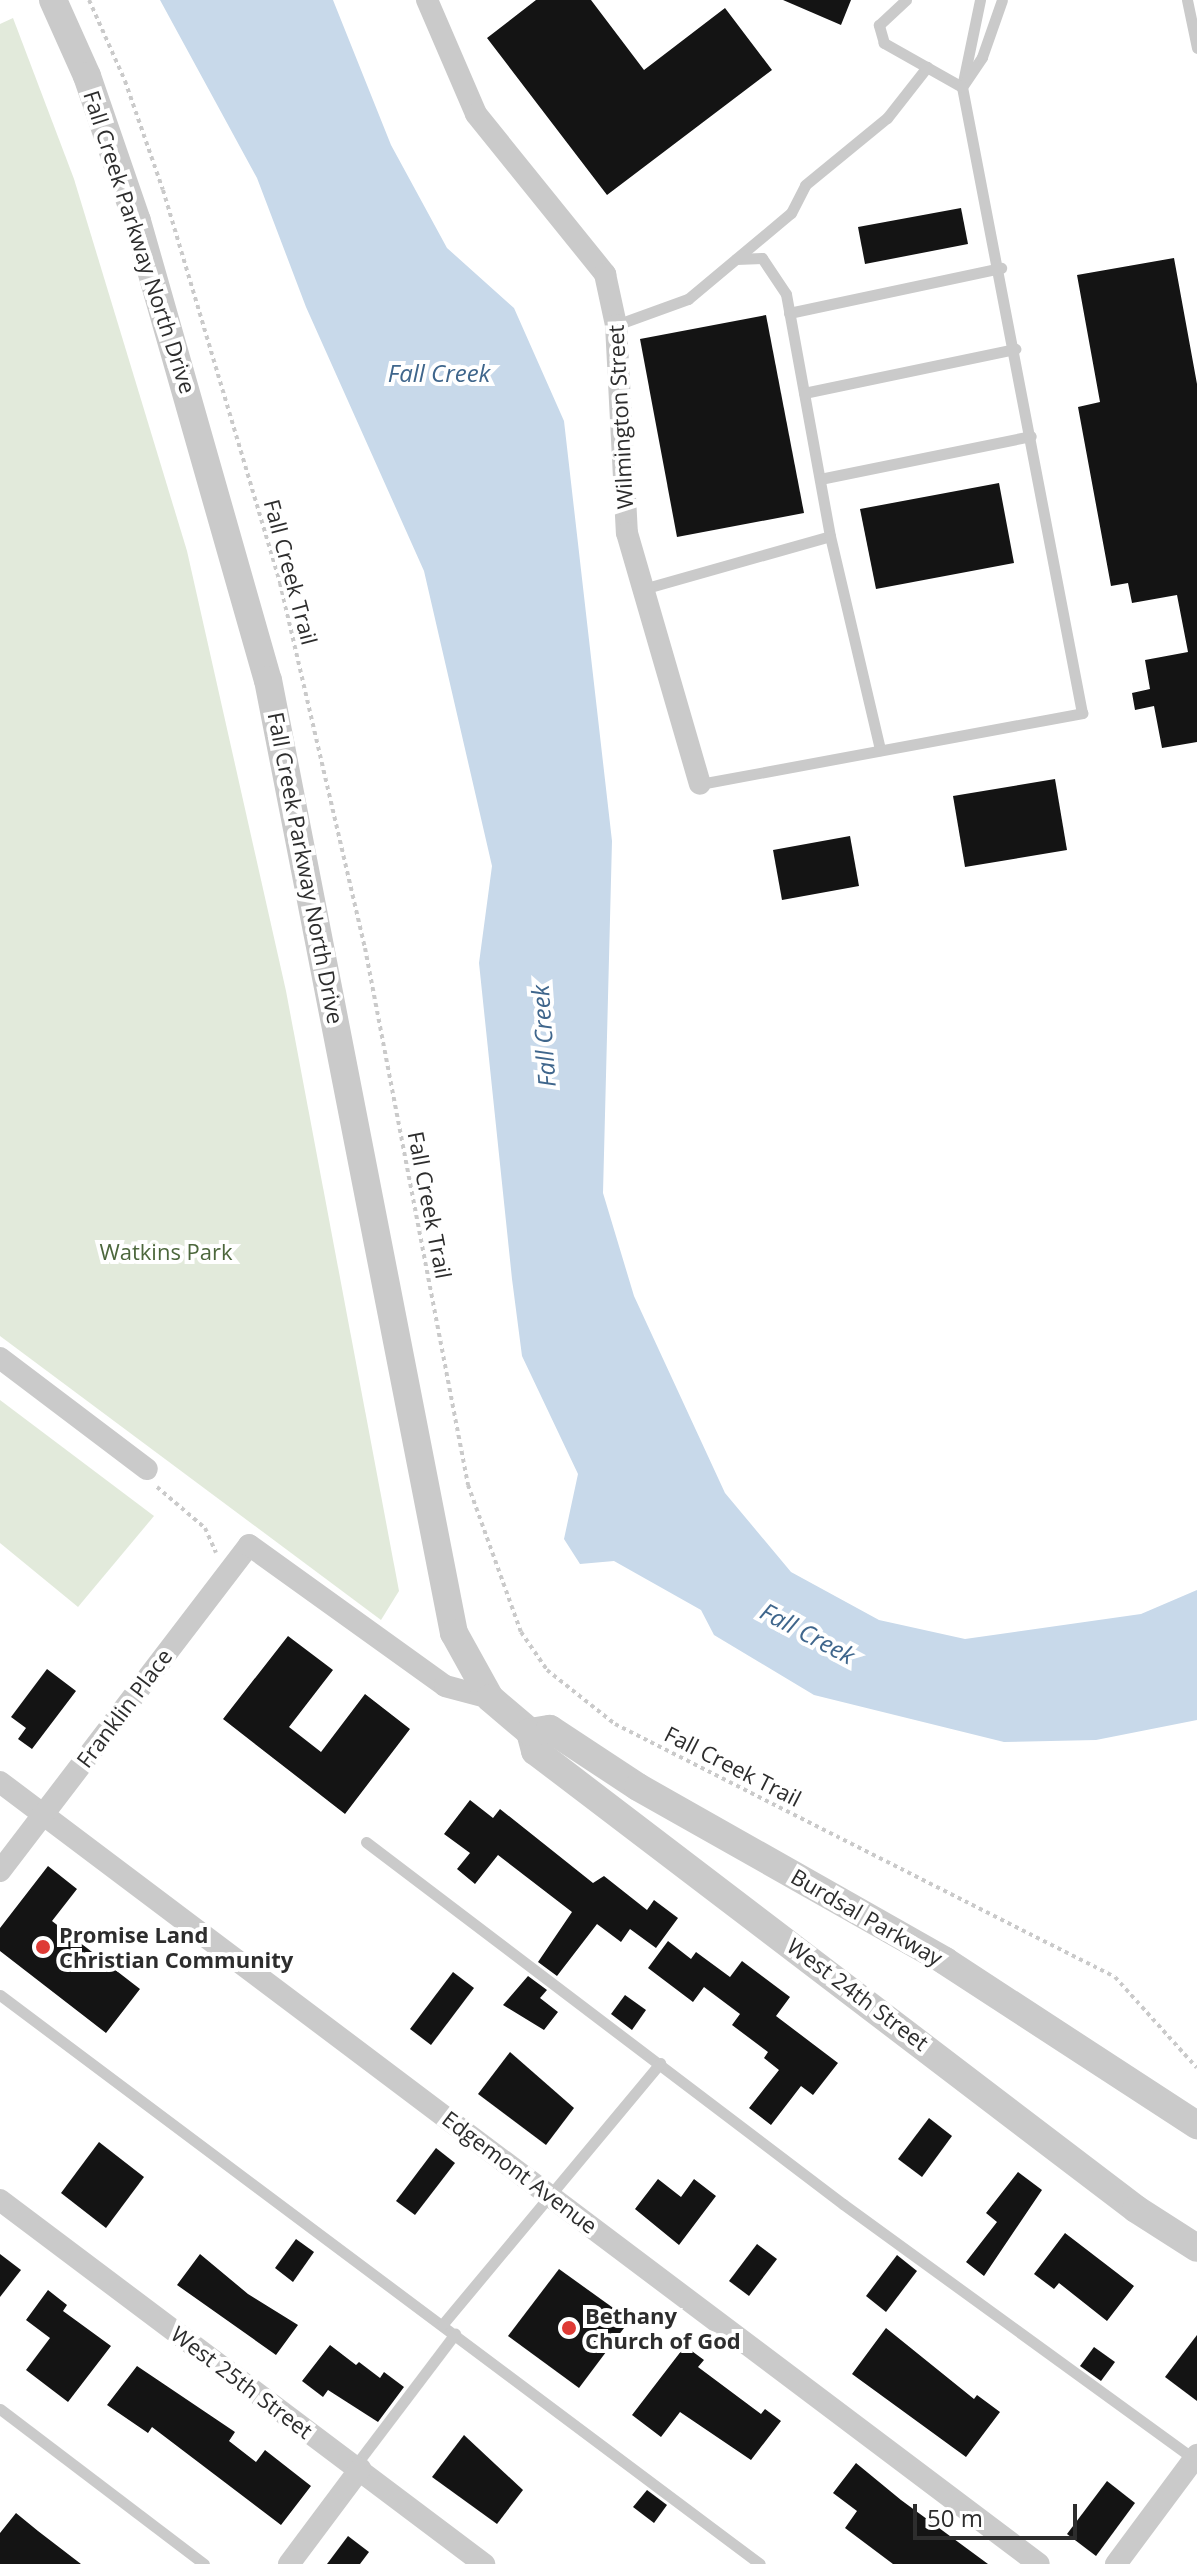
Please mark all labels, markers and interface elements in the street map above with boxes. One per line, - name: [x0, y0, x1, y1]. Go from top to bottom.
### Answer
- street label: Fall Creek Parkway North Drive: [78, 87, 202, 397]
- street label: Wilmington Street: [602, 324, 638, 510]
- water label: Fall Creek: [388, 359, 490, 387]
- street label: Fall Creek Trail: [259, 496, 323, 648]
- street label: Fall Creek Parkway North Drive: [263, 710, 349, 1026]
- water label: Fall Creek: [525, 984, 561, 1088]
- street label: Fall Creek Trail: [403, 1129, 457, 1281]
- park label: Watkins Park: [99, 1239, 233, 1265]
- water label: Fall Creek: [756, 1596, 860, 1670]
- street label: Franklin Place: [71, 1643, 177, 1773]
- street label: Fall Creek Trail: [660, 1720, 806, 1812]
- street label: Burdsal Parkway: [787, 1863, 947, 1971]
- place label: Promise Land Christian Community: [59, 1921, 293, 1972]
- street label: West 24th Street: [782, 1932, 934, 2056]
- marker: Promise Land Christian Community: [34, 1938, 52, 1956]
- street label: Edgemont Avenue: [437, 2105, 603, 2239]
- place label: Bethany Church of God: [585, 2302, 741, 2354]
- marker: Bethany Church of God: [560, 2319, 578, 2337]
- street label: West 25th Street: [166, 2320, 318, 2444]
- scale bar: [917, 2488, 1081, 2538]
- text: 50 m: [927, 2501, 983, 2534]

